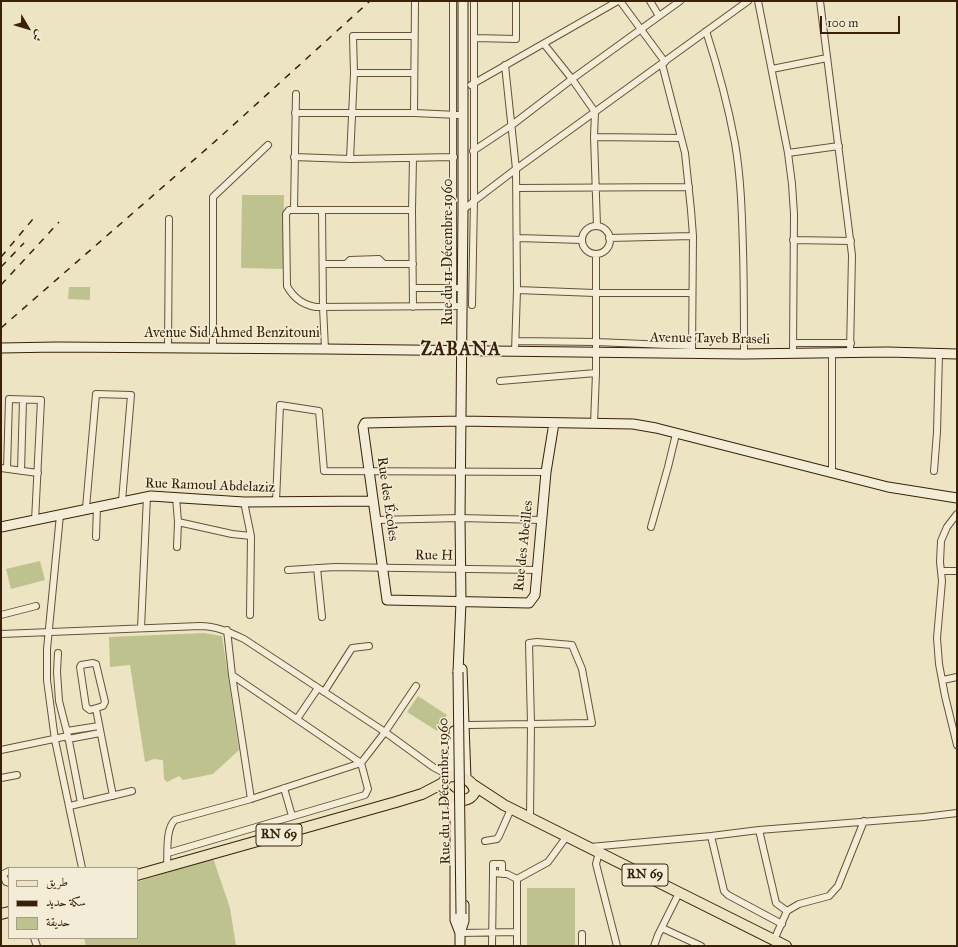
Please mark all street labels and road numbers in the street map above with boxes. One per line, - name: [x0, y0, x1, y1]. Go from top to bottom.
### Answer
- street label: Rue du 11 Décembre 1960: [441, 179, 457, 325]
- street label: Avenue Sid Ahmed Benzitouni: [144, 326, 320, 342]
- street label: Avenue Tayeb Braseli: [650, 330, 770, 348]
- street label: Rue des Écoles: [373, 456, 401, 542]
- street label: Rue Ramoul Abdelaziz: [144, 475, 276, 497]
- street label: Rue des Abeilles: [511, 500, 537, 592]
- street label: Rue H: [415, 547, 453, 565]
- street label: Rue du 11 Décembre 1960: [435, 717, 455, 865]
- road number: RN 69: [256, 824, 302, 846]
- road number: RN 69: [622, 864, 668, 886]

